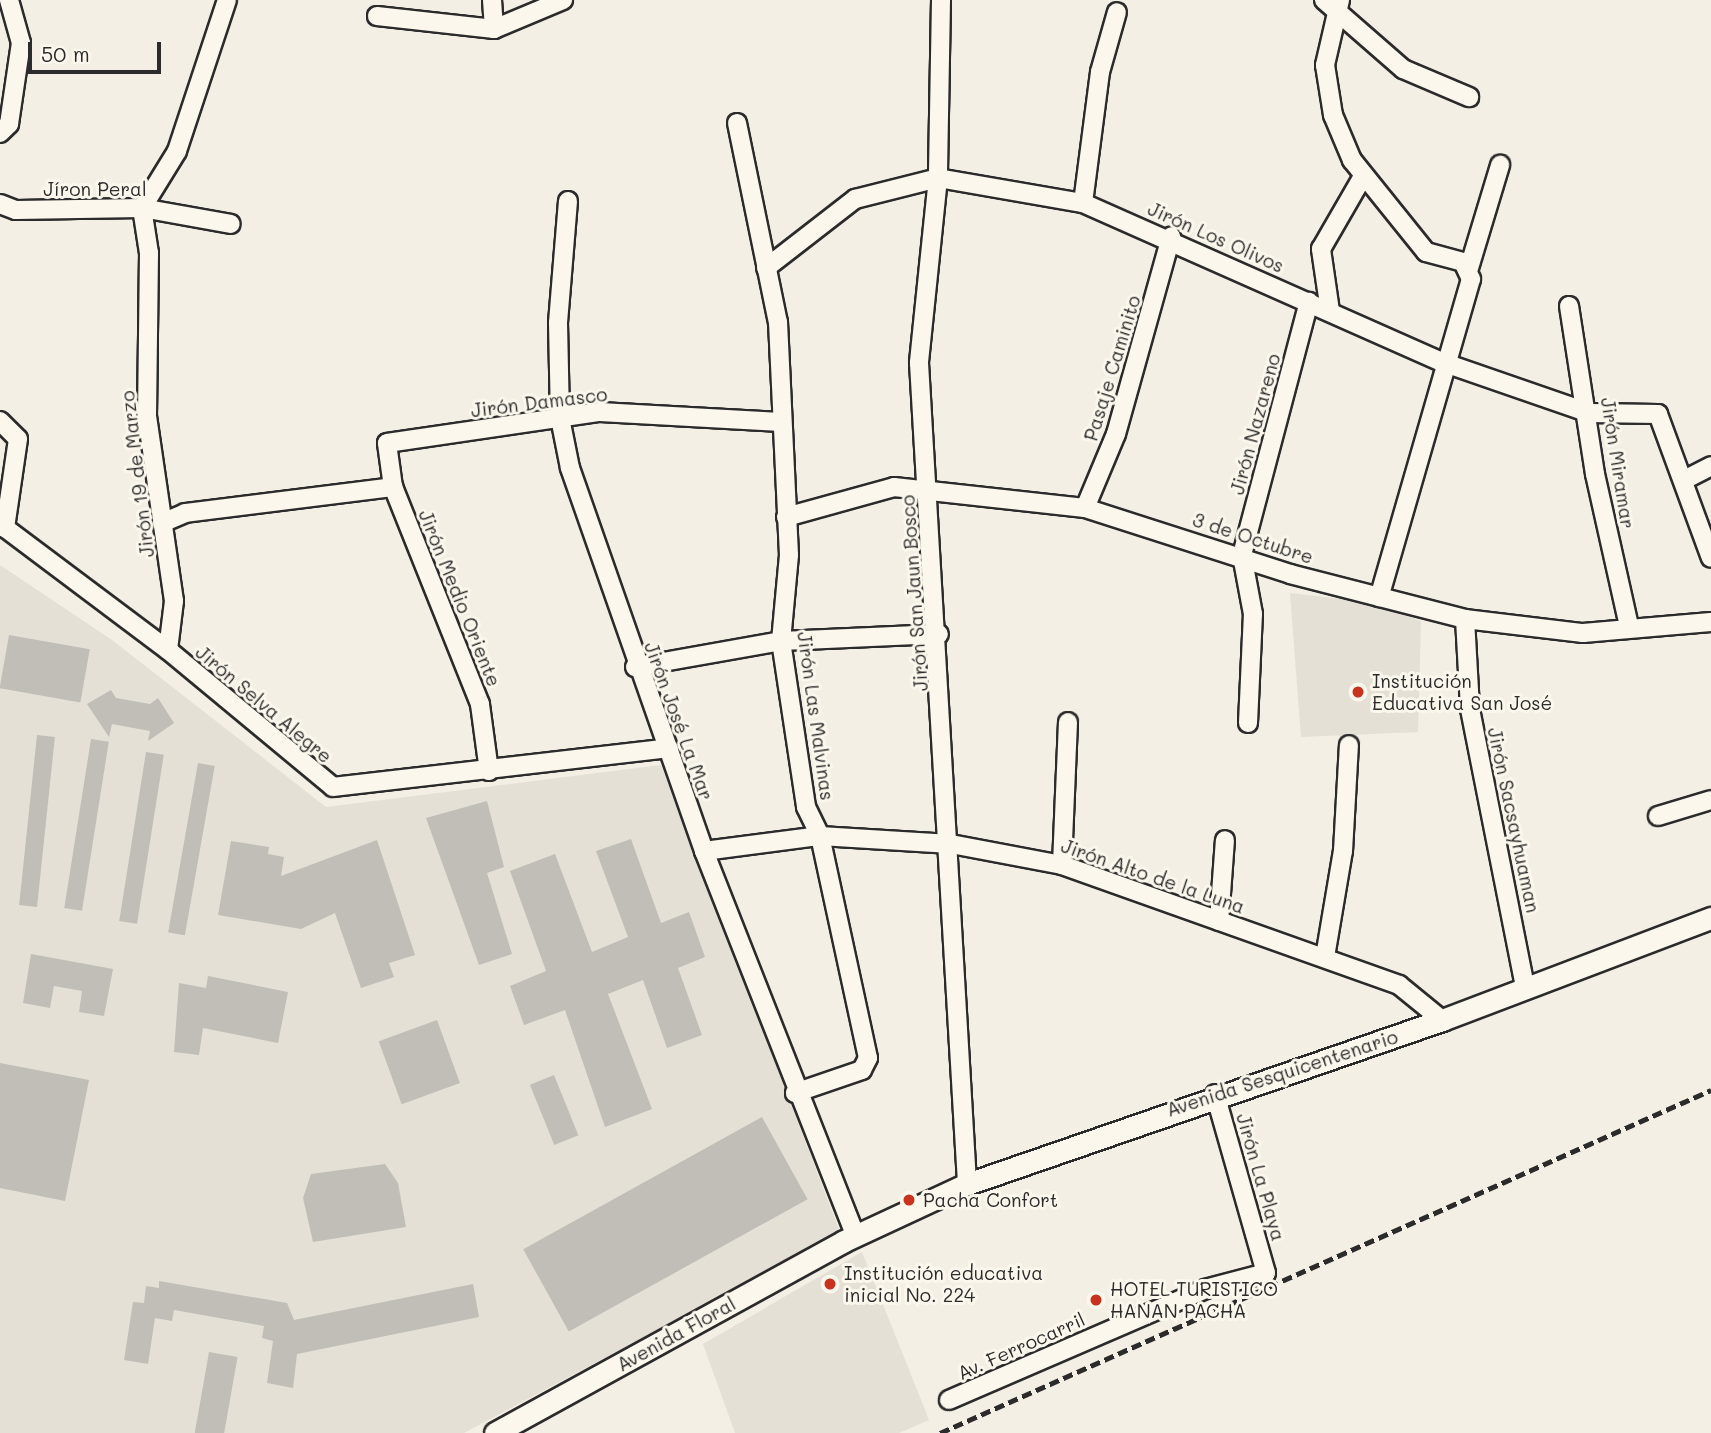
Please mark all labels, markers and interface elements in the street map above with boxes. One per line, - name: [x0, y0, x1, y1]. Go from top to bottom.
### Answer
- scale bar: [32, 28, 164, 72]
- text: 50 m: [41, 40, 90, 67]
- street label: Jíron Peral: [43, 178, 147, 200]
- street label: Jirón Los Olivos: [1144, 197, 1288, 277]
- street label: Pasaje Caminito: [1079, 292, 1145, 444]
- street label: Jirón Nazareno: [1225, 351, 1285, 497]
- street label: Jirón Damasco: [470, 382, 608, 422]
- street label: Jirón 19 de Marzo: [115, 389, 159, 559]
- street label: Jirón Miramar: [1596, 396, 1640, 530]
- street label: Jirón San Jaun Bosco: [896, 494, 932, 692]
- street label: Jirón Medio Oriente: [414, 506, 506, 690]
- street label: 3 de Octubre: [1190, 508, 1316, 568]
- street label: Jirón Las Malvinas: [793, 630, 839, 802]
- street label: Jirón José La Mar: [640, 639, 718, 803]
- street label: Jirón Selva Alegre: [191, 640, 337, 768]
- place label: Institución Educativa San José: [1372, 670, 1552, 714]
- marker: Institución Educativa San José: [1350, 684, 1366, 700]
- street label: Jirón Sacsayhuaman: [1483, 725, 1545, 915]
- street label: Jirón Alto de la Luna: [1058, 834, 1248, 918]
- street label: Avenida Sesquicentenario: [1163, 1025, 1401, 1121]
- street label: Jirón La Playa: [1232, 1111, 1290, 1243]
- place label: Pacha Confort: [923, 1189, 1058, 1211]
- marker: Pacha Confort: [901, 1192, 917, 1208]
- place label: Institución educativa inicial No. 224: [844, 1262, 1043, 1306]
- marker: Institución educativa inicial No. 224: [822, 1276, 838, 1292]
- place label: HOTEL TURISTICO HANAN PACHA: [1110, 1278, 1278, 1322]
- street label: Avenida Floral: [613, 1292, 739, 1376]
- marker: HOTEL TURISTICO HANAN PACHA: [1088, 1292, 1104, 1308]
- street label: Av. Ferrocarril: [954, 1308, 1088, 1384]

